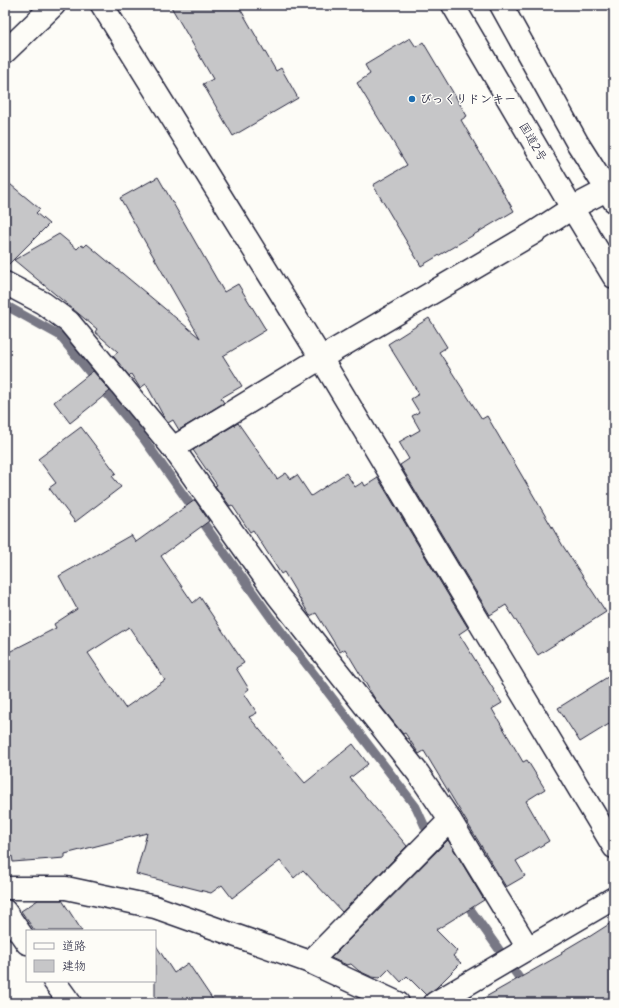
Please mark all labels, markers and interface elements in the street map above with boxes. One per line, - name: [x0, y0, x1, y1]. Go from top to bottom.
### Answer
- place label: びっくりドンキー: [420, 91, 516, 106]
- marker: びっくりドンキー: [407, 94, 417, 104]
- street label: 国道2号: [516, 120, 551, 164]
- legend: [26, 930, 156, 982]
- text: 道路: [62, 938, 86, 953]
- text: 建物: [62, 958, 86, 973]

